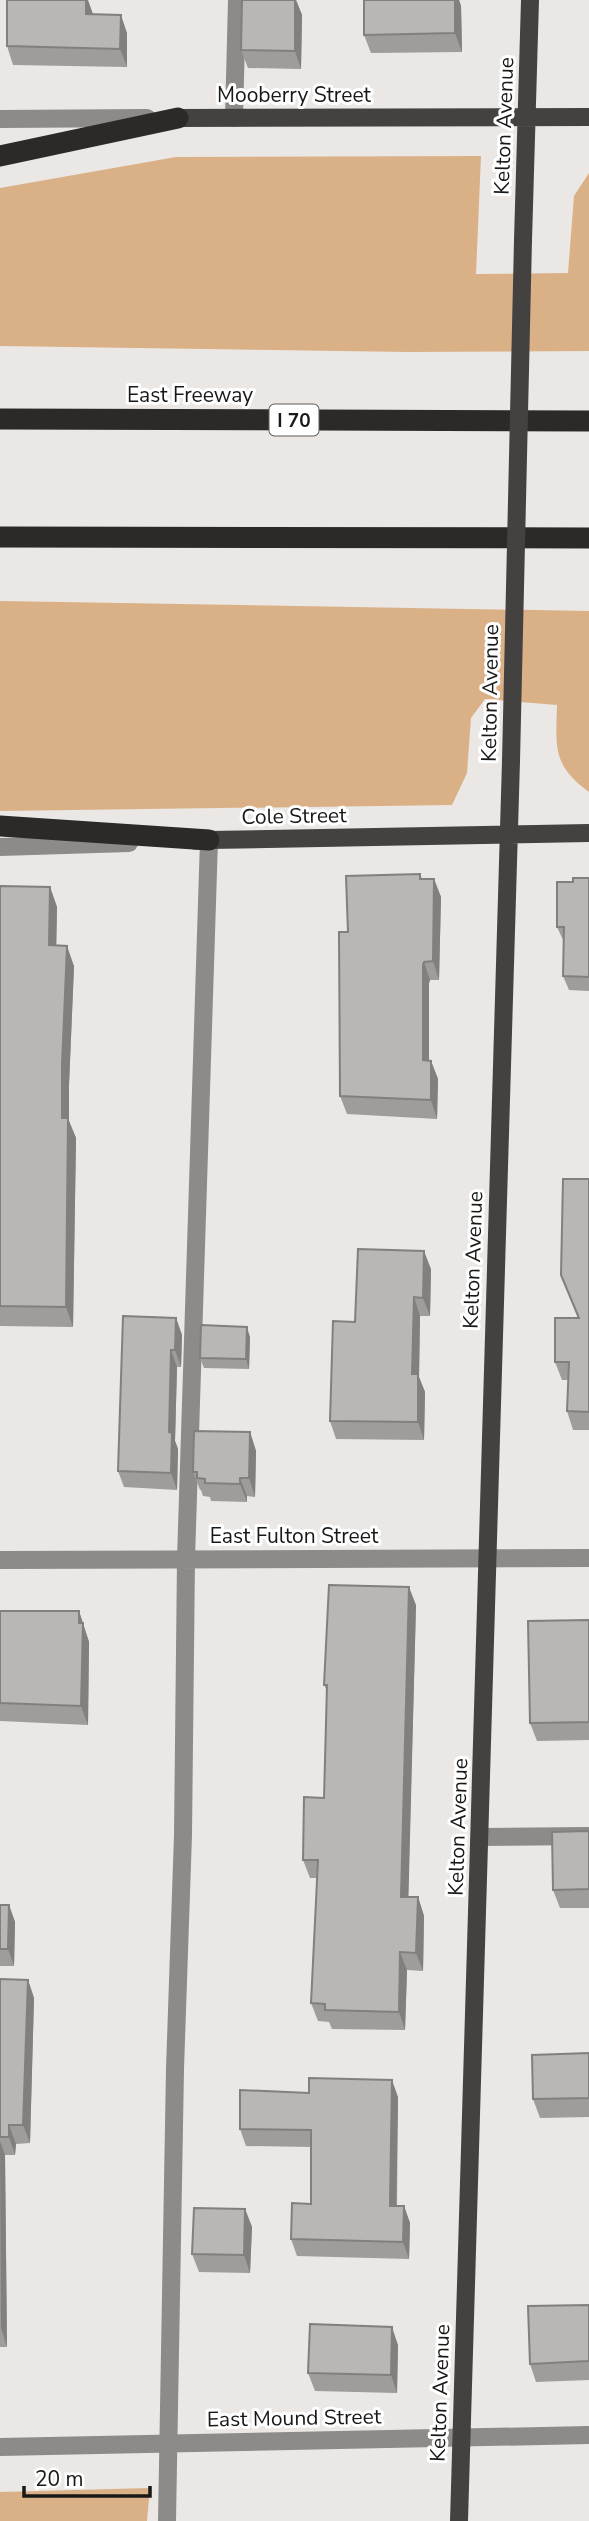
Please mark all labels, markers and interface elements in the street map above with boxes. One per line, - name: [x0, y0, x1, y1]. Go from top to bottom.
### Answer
- street label: Kelton Avenue: [488, 57, 520, 195]
- street label: Mooberry Street: [217, 81, 372, 109]
- street label: East Freeway: [127, 381, 253, 409]
- road number: I 70: [270, 404, 318, 436]
- street label: Kelton Avenue: [475, 624, 505, 762]
- street label: Cole Street: [241, 801, 347, 831]
- street label: Kelton Avenue: [457, 1191, 489, 1329]
- street label: East Fulton Street: [210, 1522, 379, 1550]
- street label: Kelton Avenue: [442, 1758, 474, 1896]
- street label: Kelton Avenue: [424, 2324, 456, 2462]
- street label: East Mound Street: [207, 2402, 382, 2434]
- scale bar: [24, 2454, 150, 2498]
- text: 20 m: [35, 2465, 84, 2493]

